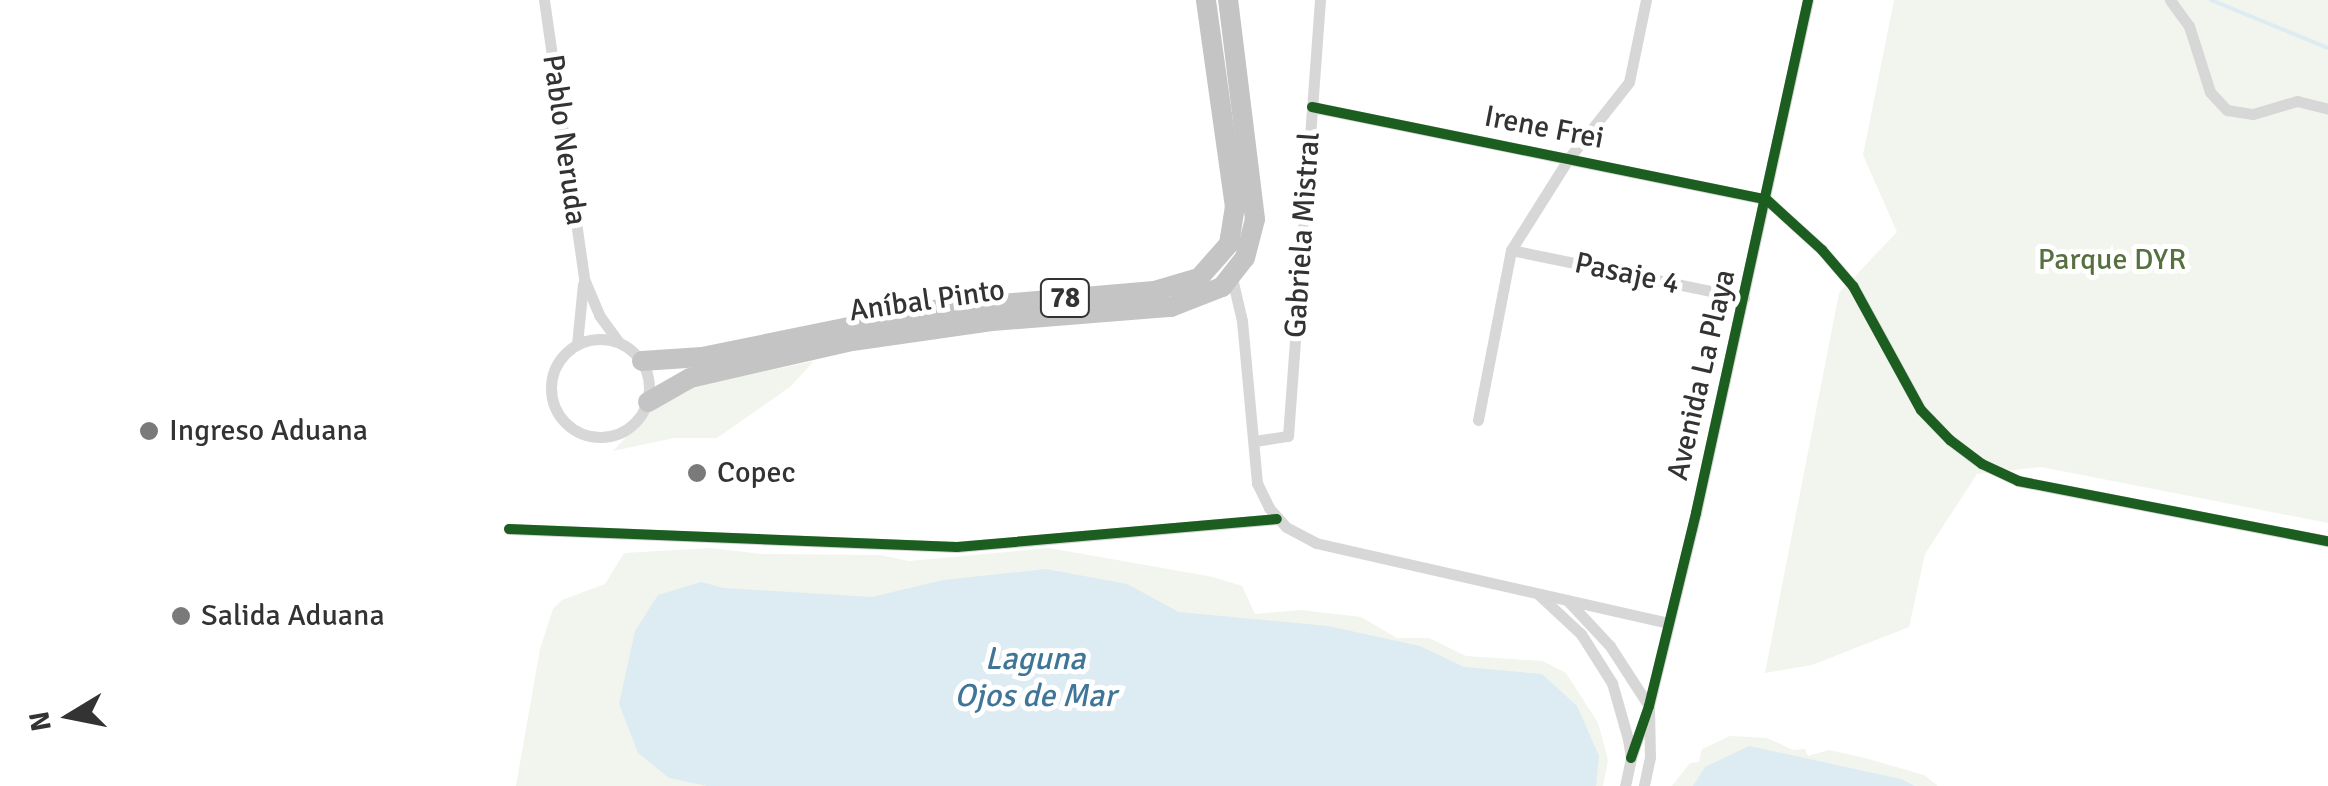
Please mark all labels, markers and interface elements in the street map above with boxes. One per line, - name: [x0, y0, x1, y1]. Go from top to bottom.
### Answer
- street label: Pablo Neruda: [534, 52, 594, 228]
- street label: Irene Frei: [1481, 99, 1607, 157]
- street label: Gabriela Mistral: [1278, 131, 1328, 339]
- park label: Parque DYR: [2038, 242, 2186, 278]
- street label: Pasaje 4: [1571, 245, 1683, 303]
- street label: Avenida La Playa: [1660, 266, 1744, 484]
- street label: Aníbal Pinto: [847, 272, 1007, 330]
- road number: 78: [1038, 275, 1092, 321]
- place label: Ingreso Aduana: [169, 413, 368, 449]
- marker: Ingreso Aduana: [138, 420, 160, 442]
- place label: Copec: [717, 455, 796, 491]
- marker: Copec: [686, 462, 708, 484]
- place label: Salida Aduana: [201, 598, 385, 634]
- marker: Salida Aduana: [170, 605, 192, 627]
- water label: Laguna Ojos de Mar: [954, 641, 1116, 716]
- north arrow: [20, 666, 120, 766]
- text: N: [22, 709, 59, 734]

